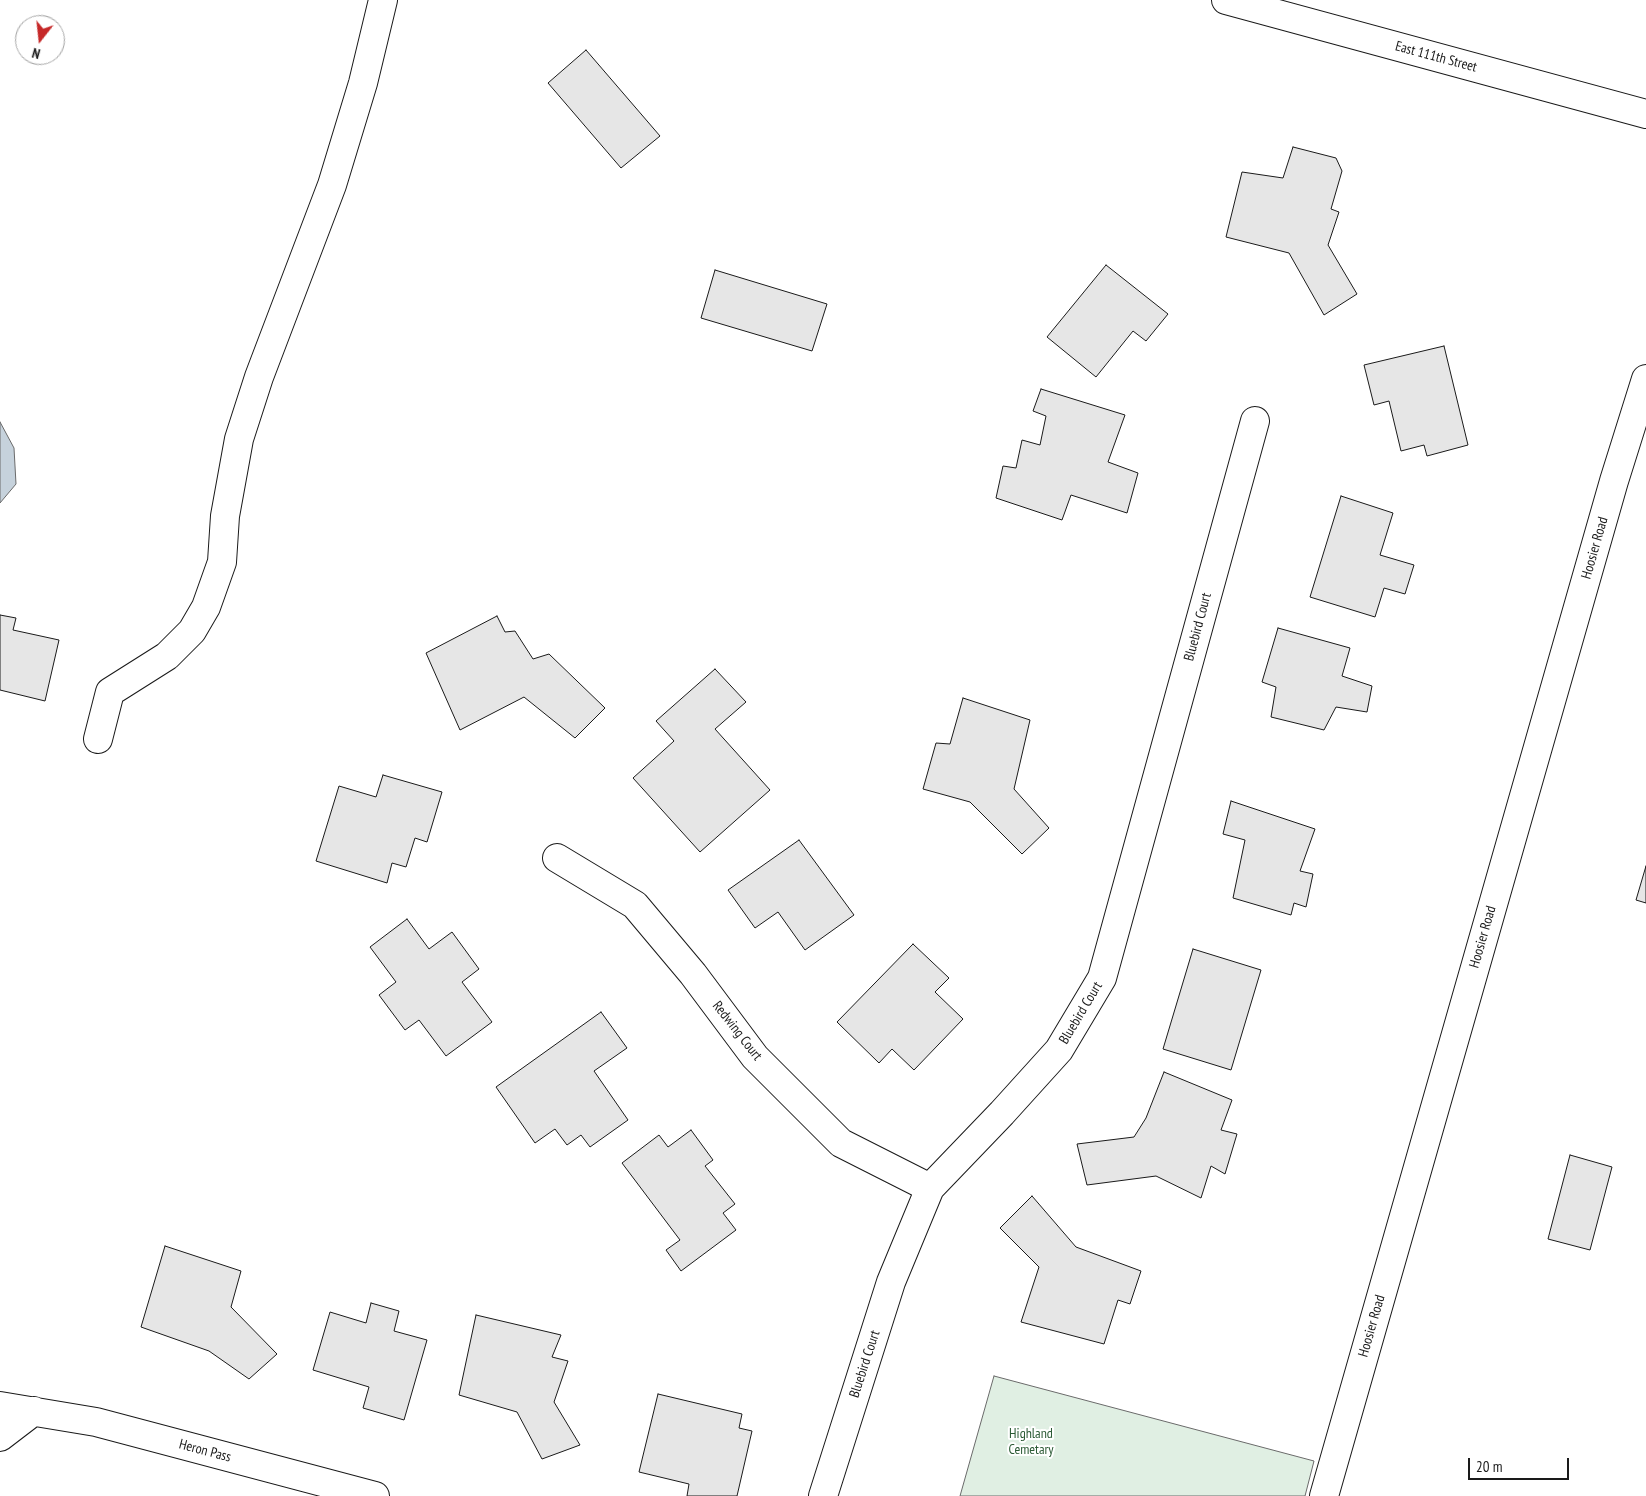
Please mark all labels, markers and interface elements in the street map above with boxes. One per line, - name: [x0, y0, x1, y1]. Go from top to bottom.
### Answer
- north arrow: [15, 15, 65, 65]
- street label: East 111th Street: [1393, 38, 1479, 76]
- text: N: [30, 44, 42, 63]
- street label: Hoosier Road: [1578, 515, 1612, 581]
- street label: Bluebird Court: [1181, 591, 1215, 663]
- street label: Hoosier Road: [1466, 904, 1500, 970]
- street label: Bluebird Court: [1056, 979, 1106, 1047]
- street label: Redwing Court: [709, 998, 765, 1064]
- street label: Hoosier Road: [1355, 1293, 1389, 1359]
- street label: Bluebird Court: [846, 1328, 884, 1400]
- park label: Highland Cemetary: [1008, 1426, 1054, 1458]
- street label: Heron Pass: [177, 1436, 233, 1466]
- scale bar: [1471, 1448, 1572, 1480]
- text: 20 m: [1476, 1457, 1502, 1476]

